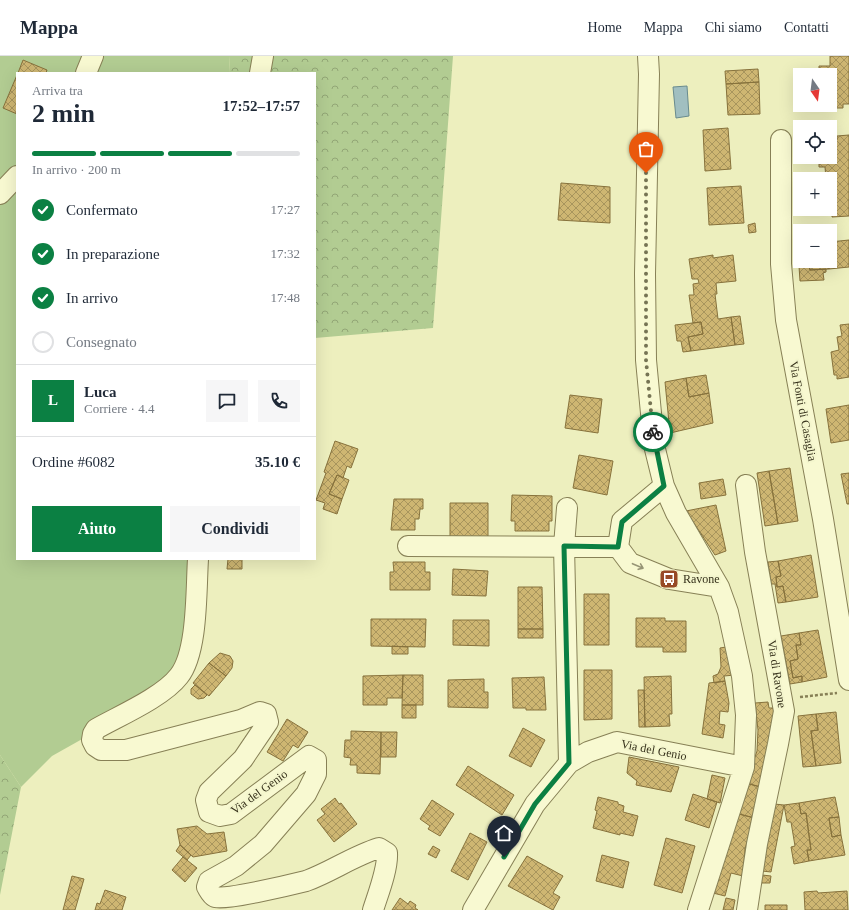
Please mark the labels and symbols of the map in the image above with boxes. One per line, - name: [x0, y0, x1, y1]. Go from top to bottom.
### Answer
- north arrow: [793, 68, 837, 112]
- pin: [629, 132, 663, 173]
- street label: Via Fonti di Casaglia: [786, 360, 820, 463]
- courier: [633, 412, 673, 452]
- one-way arrow: [632, 563, 644, 570]
- bus stop icon: Ravone: [658, 568, 680, 590]
- place label: Ravone: [683, 572, 720, 586]
- street label: Via di Ravone: [765, 639, 789, 709]
- street label: Via del Genio: [620, 737, 688, 763]
- street label: Via del Genio: [228, 767, 290, 817]
- pin: [487, 816, 521, 857]

